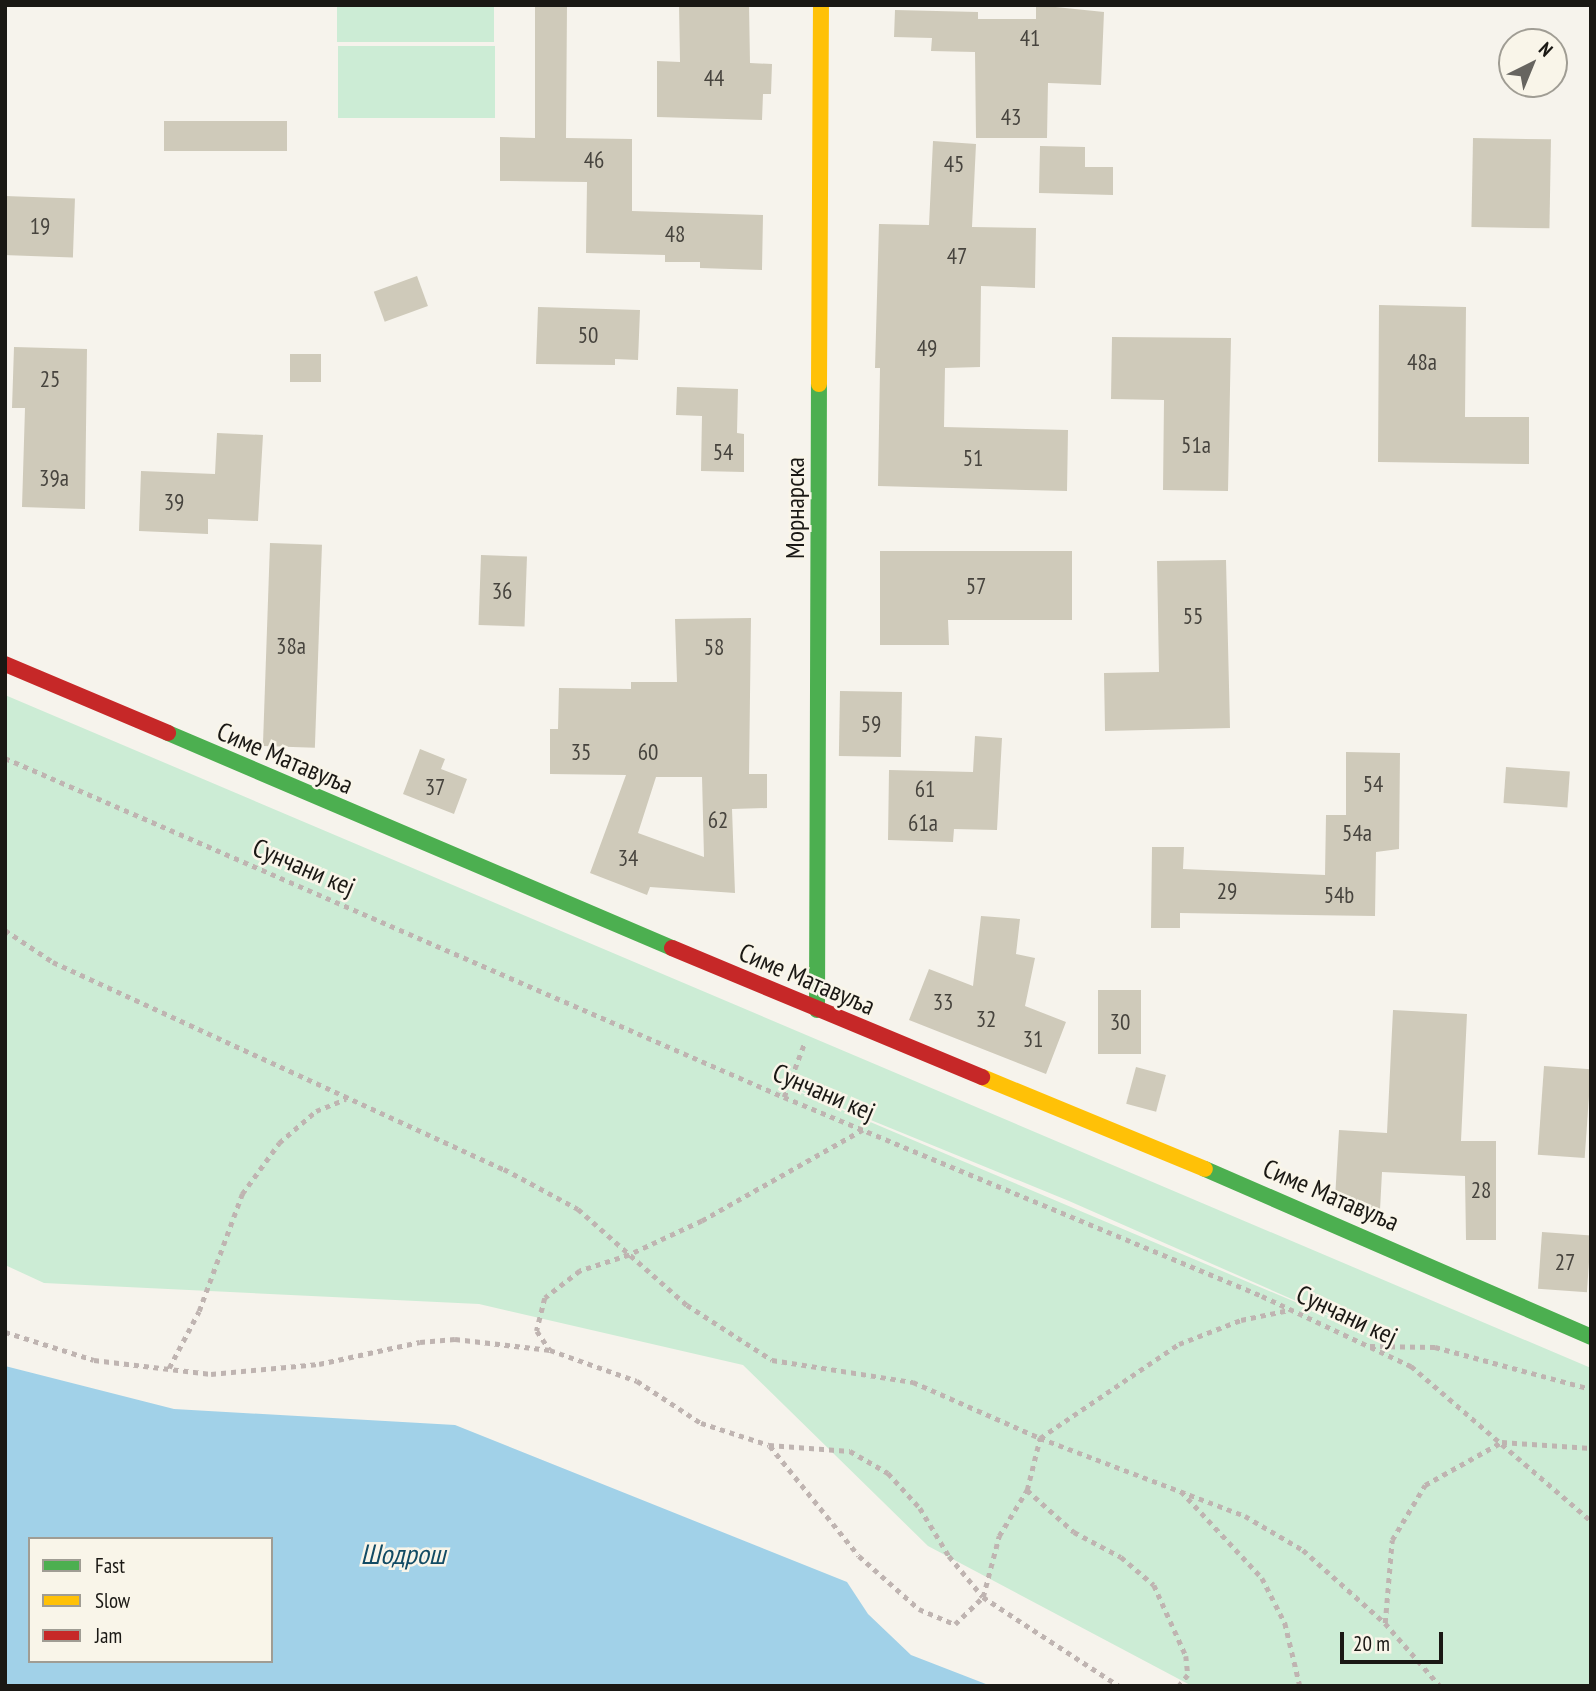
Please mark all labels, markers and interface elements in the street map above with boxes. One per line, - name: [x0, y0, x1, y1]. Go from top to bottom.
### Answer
- house number: 41: [1020, 24, 1040, 52]
- north arrow: [1498, 28, 1568, 98]
- text: N: [1534, 37, 1558, 61]
- house number: 44: [704, 64, 724, 92]
- house number: 43: [1001, 103, 1021, 131]
- house number: 46: [584, 146, 604, 174]
- house number: 45: [944, 150, 964, 178]
- house number: 19: [30, 212, 50, 240]
- house number: 48: [665, 220, 685, 248]
- house number: 47: [947, 242, 967, 270]
- house number: 50: [578, 321, 598, 349]
- house number: 49: [917, 334, 937, 362]
- house number: 48a: [1407, 348, 1437, 376]
- house number: 25: [40, 365, 60, 393]
- house number: 51a: [1181, 431, 1211, 459]
- house number: 54: [713, 438, 733, 466]
- house number: 51: [963, 444, 983, 472]
- street label: Морнарска: [779, 457, 811, 559]
- house number: 39a: [39, 464, 69, 492]
- house number: 39: [164, 488, 184, 516]
- house number: 57: [966, 572, 986, 600]
- house number: 36: [492, 577, 512, 605]
- house number: 55: [1183, 602, 1203, 630]
- house number: 38a: [276, 632, 306, 660]
- house number: 58: [704, 633, 724, 661]
- house number: 59: [861, 710, 881, 738]
- street label: Симе Матавуља: [212, 715, 358, 801]
- house number: 35: [571, 738, 591, 766]
- house number: 60: [638, 738, 658, 766]
- house number: 54: [1363, 770, 1383, 798]
- house number: 37: [425, 773, 445, 801]
- house number: 61: [915, 775, 935, 803]
- house number: 62: [708, 806, 728, 834]
- house number: 61a: [908, 809, 938, 837]
- house number: 54a: [1342, 819, 1372, 847]
- street label: Сунчани кеј: [248, 832, 360, 902]
- house number: 34: [618, 844, 638, 872]
- house number: 29: [1217, 877, 1237, 905]
- house number: 54b: [1324, 881, 1354, 909]
- street label: Симе Матавуља: [734, 936, 880, 1022]
- house number: 33: [933, 988, 953, 1016]
- house number: 32: [976, 1005, 996, 1033]
- house number: 30: [1110, 1008, 1130, 1036]
- house number: 31: [1023, 1025, 1043, 1053]
- street label: Сунчани кеј: [768, 1057, 880, 1127]
- street label: Симе Матавуља: [1258, 1152, 1404, 1238]
- house number: 28: [1471, 1176, 1491, 1204]
- house number: 27: [1555, 1248, 1575, 1276]
- street label: Сунчани кеј: [1292, 1278, 1402, 1352]
- legend: [28, 1537, 273, 1663]
- water label: Шодрош: [361, 1537, 445, 1571]
- text: Fast: [95, 1552, 125, 1579]
- text: Slow: [95, 1587, 130, 1614]
- scale bar: [1344, 1618, 1447, 1662]
- text: Jam: [95, 1622, 122, 1649]
- text: 20 m: [1353, 1630, 1390, 1657]

